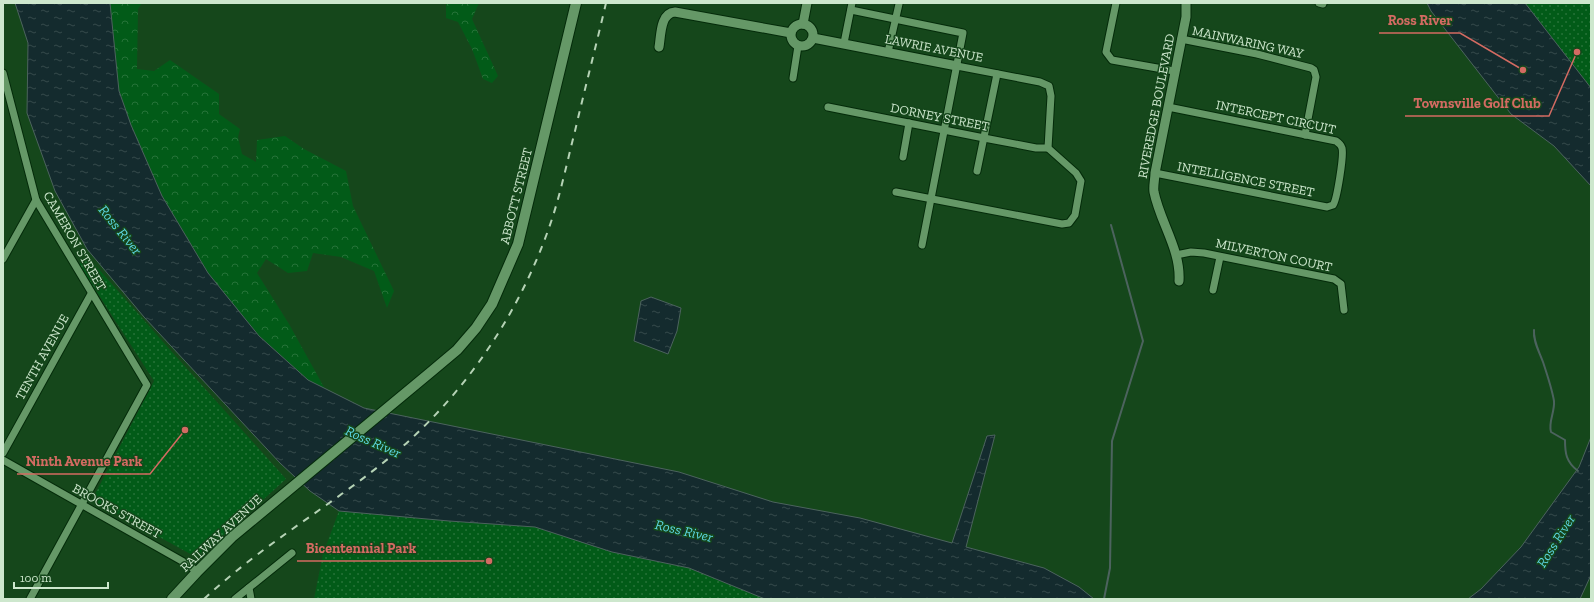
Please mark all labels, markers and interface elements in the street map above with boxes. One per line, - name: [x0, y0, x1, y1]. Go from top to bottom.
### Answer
- callout: Ross River: [1379, 7, 1460, 33]
- text: Ross River: [1388, 12, 1452, 29]
- street label: MAINWARING WAY: [1191, 23, 1305, 61]
- street label: LAWRIE AVENUE: [884, 31, 985, 65]
- street label: RIVEREDGE BOULEVARD: [1135, 32, 1177, 180]
- callout: Townsville Golf Club: [1405, 90, 1549, 116]
- text: Townsville Golf Club: [1413, 95, 1541, 112]
- street label: INTERCEPT CIRCUIT: [1215, 97, 1337, 137]
- street label: DORNEY STREET: [889, 100, 991, 134]
- street label: ABBOTT STREET: [497, 146, 535, 246]
- street label: INTELLIGENCE STREET: [1176, 158, 1316, 200]
- street label: CAMERON STREET: [40, 189, 110, 293]
- water label: Ross River: [95, 202, 145, 258]
- street label: MILVERTON COURT: [1214, 235, 1334, 275]
- street label: TENTH AVENUE: [12, 311, 72, 403]
- water label: Ross River: [343, 422, 404, 462]
- callout: Ninth Avenue Park: [17, 448, 150, 474]
- text: Ninth Avenue Park: [26, 453, 143, 470]
- street label: BROOKS STREET: [70, 480, 164, 542]
- street label: RAILWAY AVENUE: [177, 491, 265, 575]
- water label: Ross River: [1533, 511, 1579, 571]
- water label: Ross River: [653, 516, 715, 546]
- callout: Bicentennial Park: [297, 535, 424, 561]
- text: Bicentennial Park: [306, 540, 417, 557]
- scale bar: [14, 564, 108, 590]
- text: 100 m: [20, 571, 52, 585]

